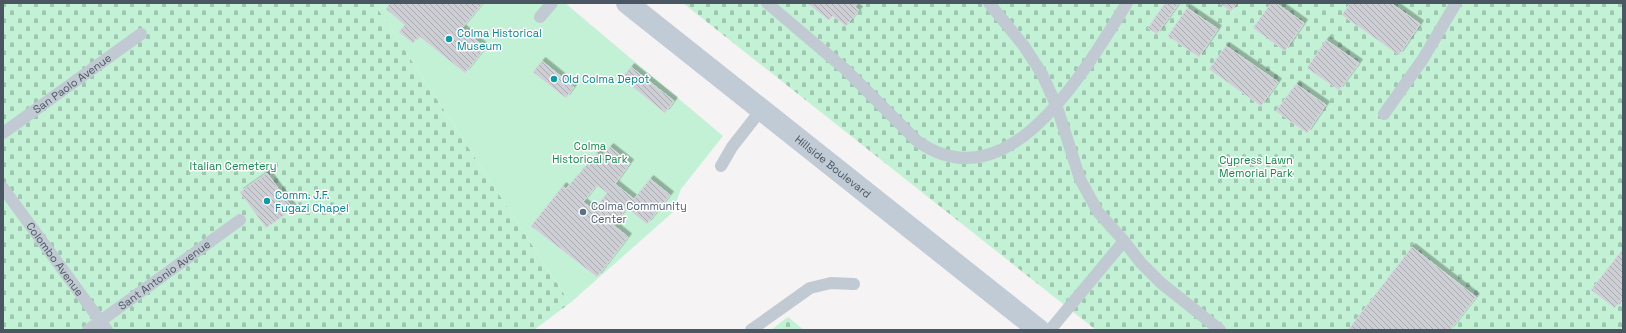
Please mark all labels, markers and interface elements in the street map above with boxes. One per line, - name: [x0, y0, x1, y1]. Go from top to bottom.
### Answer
- place label: Colma Historical Museum: [457, 26, 542, 53]
- marker: Colma Historical Museum: [444, 34, 454, 44]
- street label: San Paolo Avenue: [30, 51, 114, 116]
- place label: Old Colma Depot: [562, 72, 650, 86]
- marker: Old Colma Depot: [549, 74, 559, 84]
- street label: Hillside Boulevard: [792, 132, 874, 201]
- park label: Colma Historical Park: [552, 139, 628, 166]
- park label: Cypress Lawn Memorial Park: [1219, 153, 1293, 180]
- park label: Italian Cemetery: [190, 159, 276, 173]
- place label: Comm. J.F. Fugazi Chapel: [275, 188, 349, 215]
- marker: Comm. J.F. Fugazi Chapel: [262, 196, 272, 206]
- place label: Colma Community Center: [591, 199, 687, 226]
- marker: Colma Community Center: [578, 207, 588, 217]
- street label: Colombo Avenue: [23, 219, 87, 299]
- street label: Sant Antonio Avenue: [115, 237, 213, 313]

